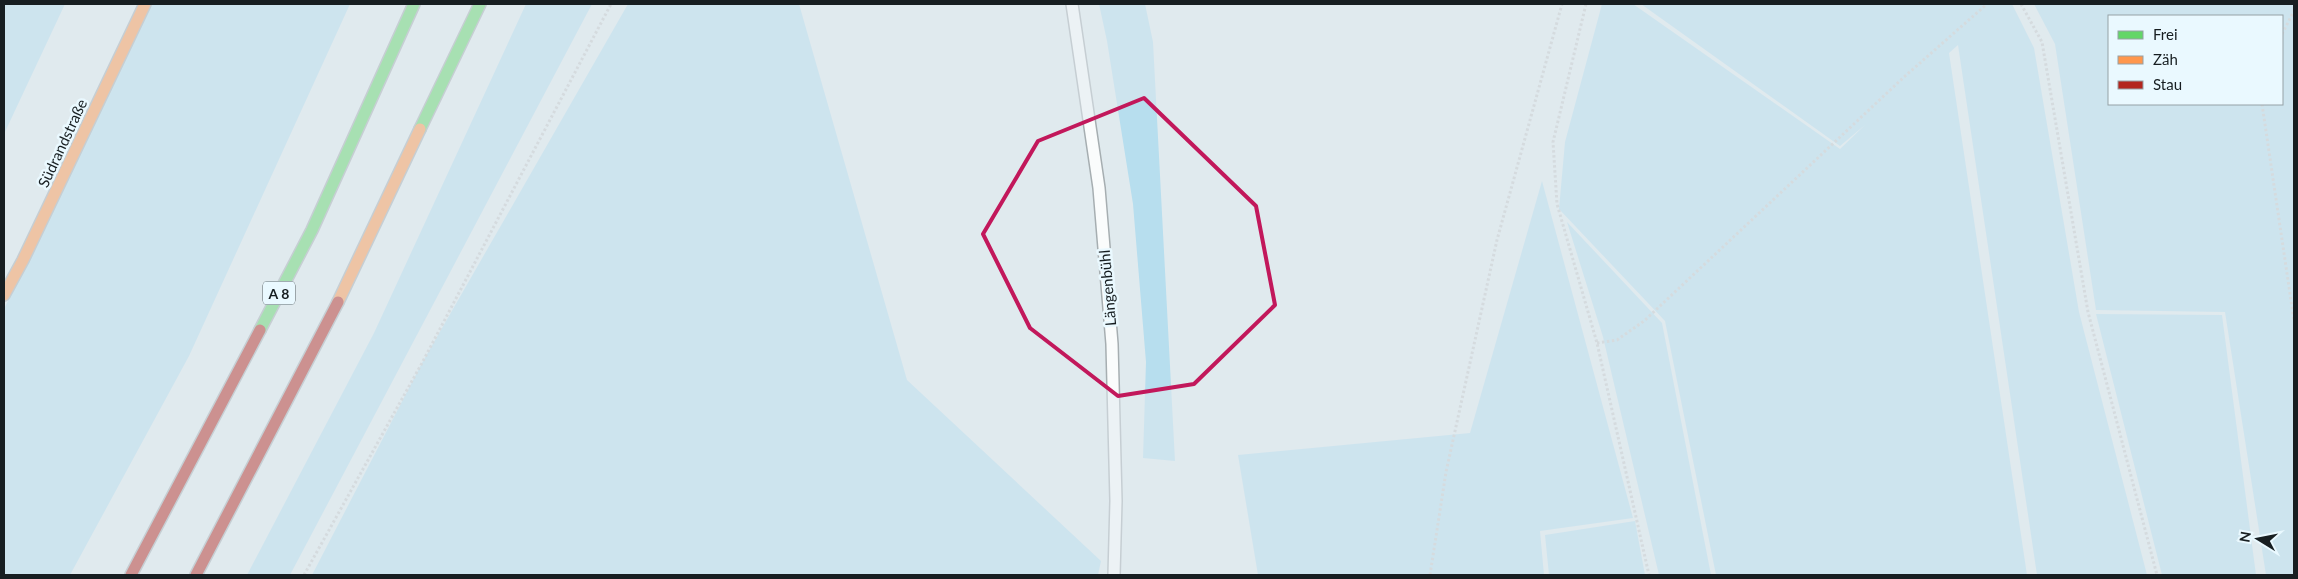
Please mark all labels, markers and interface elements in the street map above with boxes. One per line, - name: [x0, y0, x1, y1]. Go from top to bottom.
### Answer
- legend: [2108, 15, 2283, 105]
- text: Frei: [2153, 25, 2178, 43]
- text: Zäh: [2153, 50, 2178, 68]
- text: Stau: [2153, 75, 2182, 93]
- street label: Südrandstraße: [34, 96, 90, 190]
- street label: Längenbühl: [1095, 249, 1119, 327]
- road number: A 8: [263, 282, 295, 304]
- north arrow: [2233, 514, 2283, 564]
- text: N: [2235, 530, 2254, 543]

